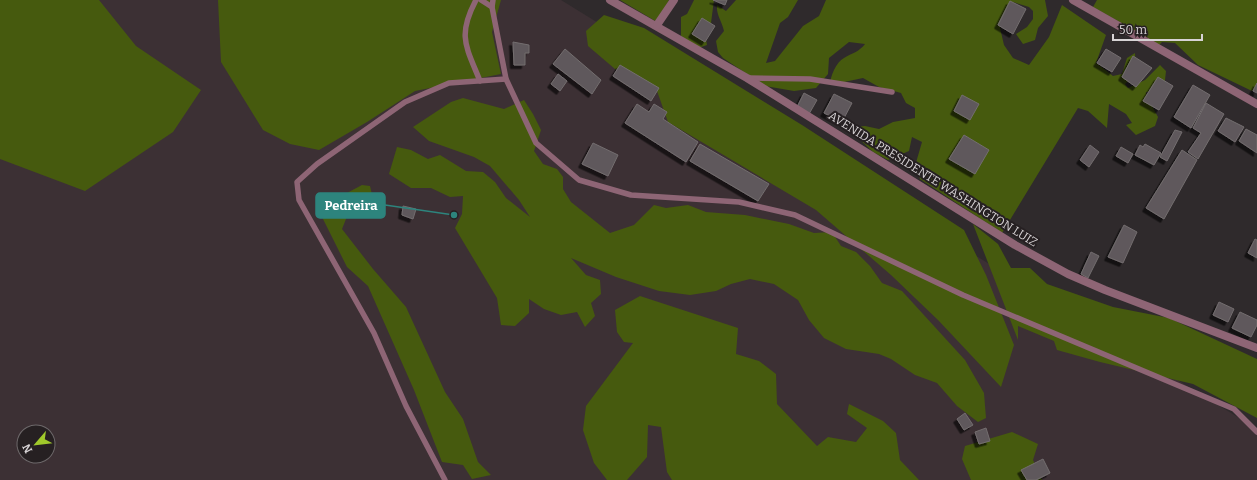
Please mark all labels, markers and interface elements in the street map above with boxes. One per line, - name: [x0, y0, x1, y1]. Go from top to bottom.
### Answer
- scale bar: [1113, 16, 1202, 42]
- text: 50 m: [1119, 23, 1148, 37]
- street label: AVENIDA PRESIDENTE WASHINGTON LUIZ: [826, 108, 1040, 250]
- callout: Pedreira: [316, 193, 385, 218]
- text: Pedreira: [324, 198, 378, 213]
- north arrow: [16, 424, 56, 464]
- text: N: [20, 441, 35, 455]

